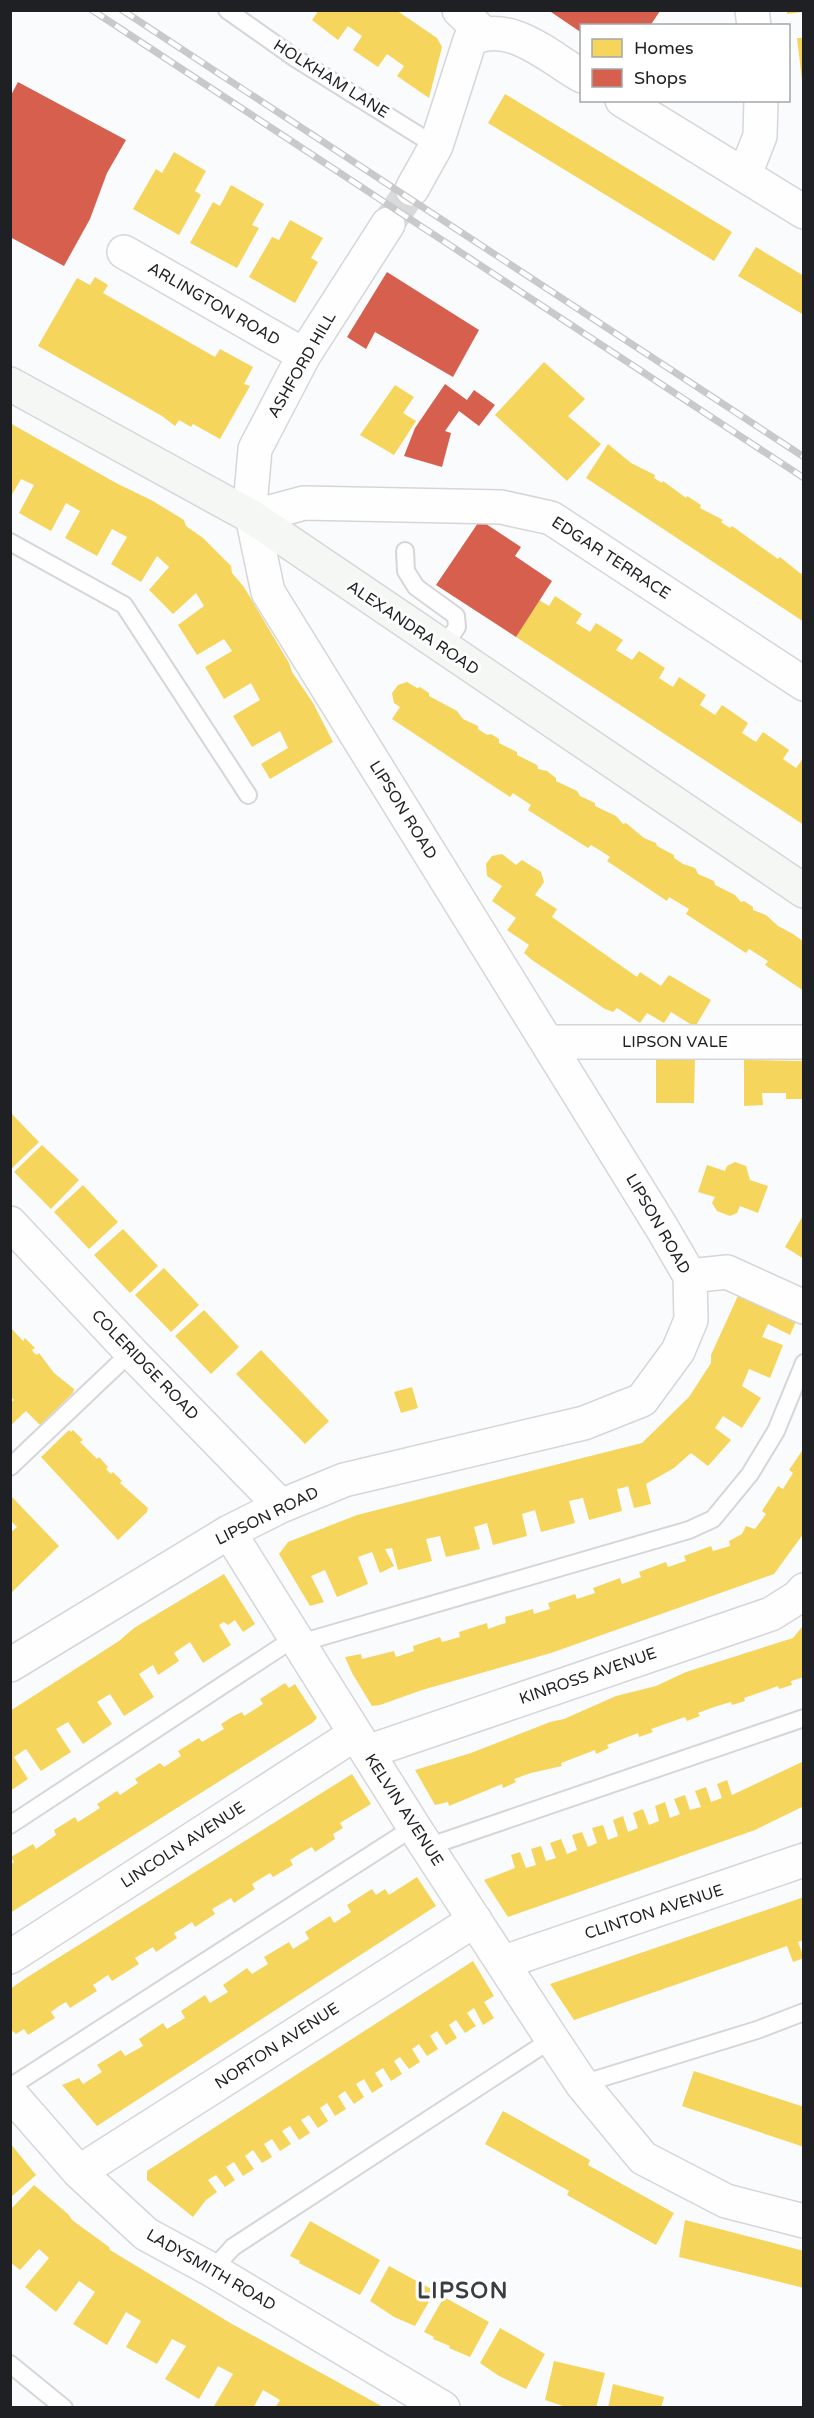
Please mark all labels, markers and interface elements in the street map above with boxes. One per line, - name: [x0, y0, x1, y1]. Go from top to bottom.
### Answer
- legend: [580, 24, 790, 102]
- street label: HOLKHAM LANE: [270, 35, 392, 123]
- text: Homes: [634, 37, 694, 59]
- text: Shops: [634, 67, 687, 89]
- street label: ARLINGTON ROAD: [144, 258, 284, 350]
- street label: ASHFORD HILL: [264, 309, 340, 421]
- street label: EDGAR TERRACE: [548, 512, 674, 604]
- street label: ALEXANDRA ROAD: [343, 576, 483, 680]
- street label: LIPSON ROAD: [365, 757, 441, 863]
- street label: LIPSON VALE: [622, 1032, 728, 1052]
- street label: LIPSON ROAD: [621, 1170, 695, 1278]
- street label: COLERIDGE ROAD: [87, 1306, 203, 1424]
- street label: LIPSON ROAD: [212, 1482, 322, 1550]
- street label: KINROSS AVENUE: [517, 1643, 659, 1709]
- street label: KELVIN AVENUE: [360, 1750, 448, 1870]
- street label: LINCOLN AVENUE: [117, 1797, 249, 1893]
- street label: CLINTON AVENUE: [582, 1880, 726, 1944]
- street label: NORTON AVENUE: [211, 1998, 343, 2094]
- street label: LADYSMITH ROAD: [143, 2225, 279, 2315]
- district label: LIPSON: [417, 2278, 509, 2304]

